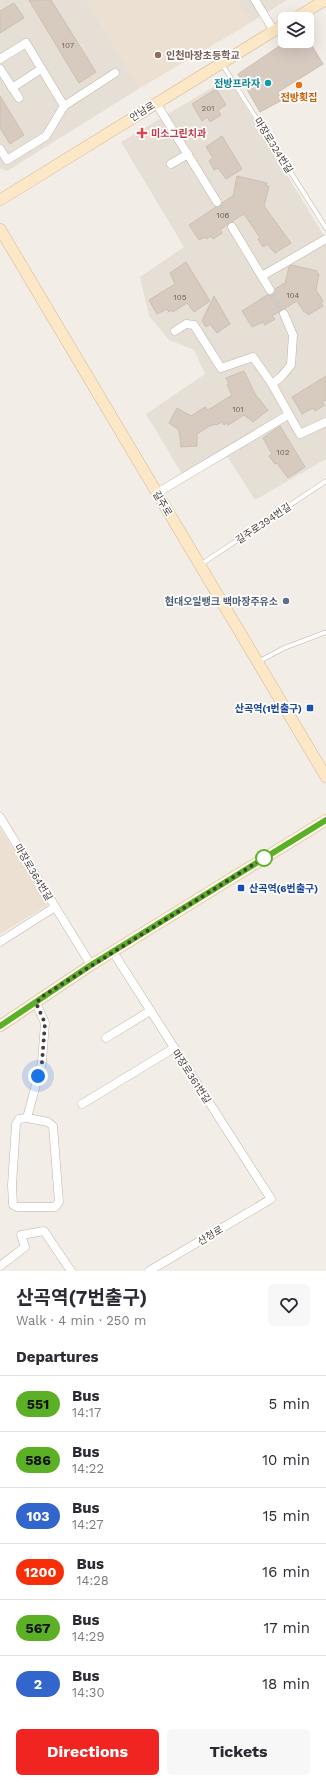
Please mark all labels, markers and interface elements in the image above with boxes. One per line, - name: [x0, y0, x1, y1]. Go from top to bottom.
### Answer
- map controls: [278, 12, 314, 48]
- button: layers: [278, 12, 314, 48]
- house number: 107: [62, 41, 75, 50]
- place label: 인천마장초등학교: [166, 49, 240, 61]
- marker: 인천마장초등학교: [153, 50, 163, 60]
- place label: 전방프라자: [214, 78, 261, 89]
- marker: 전방프라자: [263, 78, 273, 88]
- marker: 전방횟집: [294, 80, 304, 90]
- place label: 전방횟집: [281, 91, 317, 103]
- street label: 안남로: [128, 99, 157, 123]
- house number: 201: [202, 104, 214, 113]
- street label: 마장로324번길: [252, 115, 295, 175]
- marker: 미소그린치과: [136, 127, 148, 139]
- place label: 미소그린치과: [151, 128, 206, 139]
- house number: 106: [217, 211, 230, 220]
- house number: 104: [287, 291, 300, 300]
- house number: 105: [174, 293, 187, 302]
- house number: 101: [232, 405, 244, 414]
- house number: 102: [277, 448, 290, 457]
- street label: 길주로: [151, 489, 174, 518]
- street label: 길주로394번길: [234, 501, 293, 546]
- place label: 현대오일뱅크 백마장주유소: [165, 595, 278, 607]
- marker: 현대오일뱅크 백마장주유소: [281, 596, 291, 606]
- place label: 산곡역(1번출구): [235, 703, 302, 714]
- marker: 산곡역(1번출구): [305, 703, 315, 713]
- street label: 마장로364번길: [12, 842, 55, 903]
- unlabelled marker: [255, 849, 273, 867]
- marker: 산곡역(6번출구): [236, 883, 246, 893]
- place label: 산곡역(6번출구): [249, 883, 318, 894]
- street label: 마장로361번길: [170, 1047, 213, 1105]
- your location: [28, 1066, 48, 1086]
- street label: 산청로: [196, 1224, 225, 1247]
- button: heart: [268, 1284, 310, 1326]
- text: 산곡역(7번출구): [16, 1286, 147, 1309]
- text: Walk · 4 min · 250 m: [16, 1313, 146, 1328]
- text: Departures: [16, 1348, 99, 1366]
- text: Bus: [72, 1387, 100, 1405]
- text: 5 min: [269, 1395, 310, 1413]
- text: 551: [27, 1396, 49, 1412]
- text: 14:17: [72, 1405, 101, 1420]
- text: Bus: [72, 1443, 100, 1461]
- text: 10 min: [262, 1451, 310, 1469]
- text: 586: [25, 1452, 51, 1468]
- text: 14:22: [72, 1461, 104, 1476]
- text: Bus: [72, 1499, 100, 1517]
- text: 15 min: [263, 1507, 310, 1525]
- text: 103: [26, 1508, 50, 1524]
- text: 14:27: [72, 1517, 103, 1532]
- text: Bus: [76, 1555, 104, 1573]
- text: 16 min: [262, 1563, 310, 1581]
- text: 1200: [24, 1564, 56, 1580]
- text: 14:28: [76, 1573, 109, 1588]
- text: Bus: [72, 1611, 100, 1629]
- text: 17 min: [263, 1619, 310, 1637]
- text: 567: [26, 1620, 51, 1636]
- text: 14:29: [72, 1629, 104, 1644]
- text: Bus: [72, 1667, 100, 1685]
- text: 18 min: [262, 1675, 310, 1693]
- text: 2: [34, 1676, 42, 1692]
- text: 14:30: [72, 1685, 105, 1700]
- button: Directions: [16, 1729, 159, 1775]
- button: Tickets: [167, 1729, 310, 1775]

